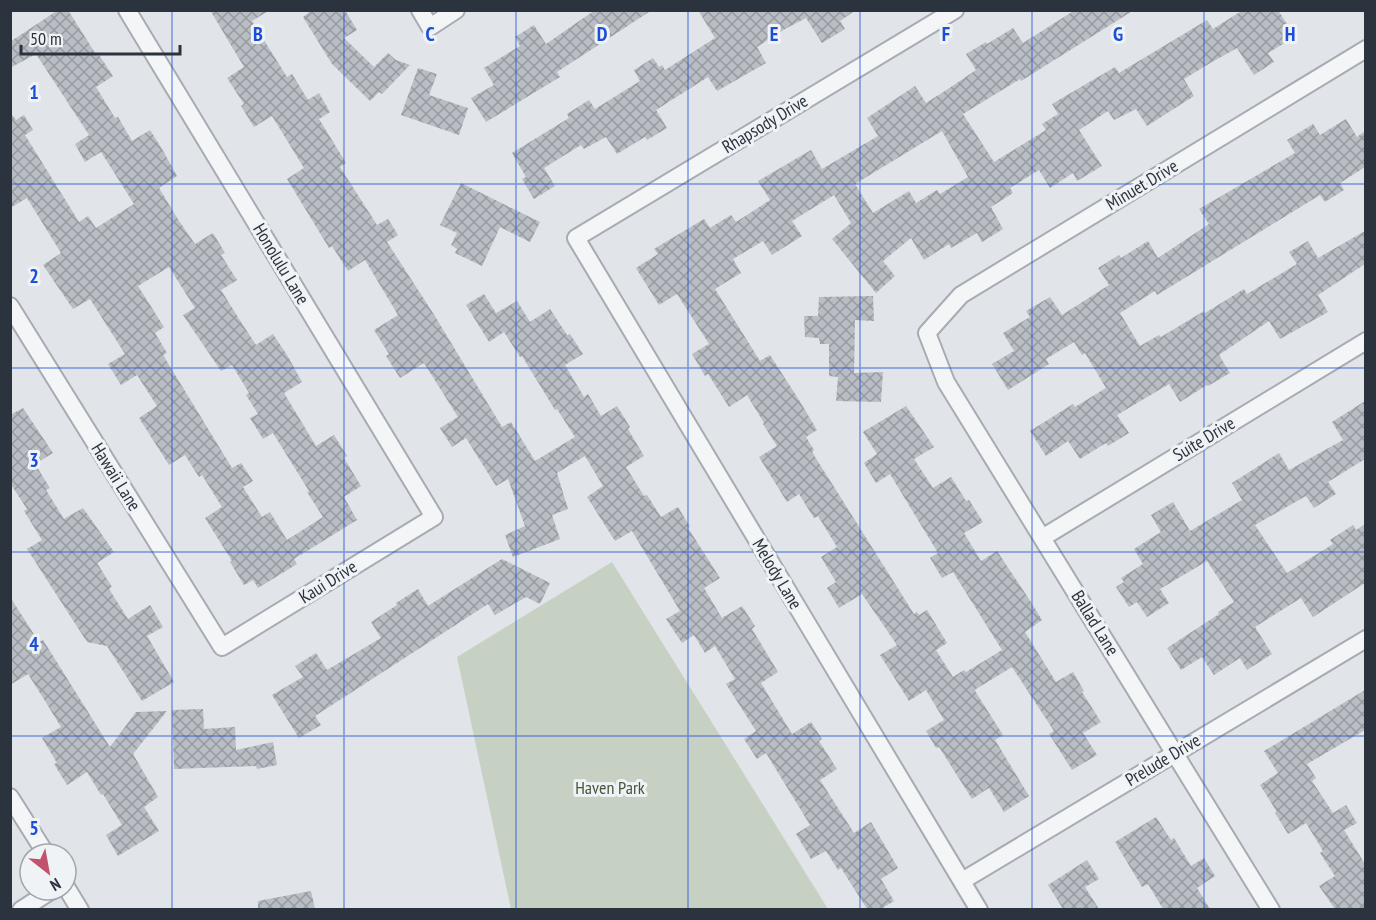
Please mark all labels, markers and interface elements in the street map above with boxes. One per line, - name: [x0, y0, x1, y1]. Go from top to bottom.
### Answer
- scale bar: [21, 18, 180, 56]
- text: B: [253, 21, 263, 47]
- text: C: [425, 21, 435, 47]
- text: D: [597, 21, 608, 47]
- text: E: [770, 21, 778, 47]
- text: F: [942, 21, 950, 47]
- text: G: [1113, 21, 1123, 47]
- text: H: [1285, 21, 1295, 47]
- text: 50 m: [30, 27, 62, 50]
- text: 1: [29, 79, 39, 105]
- street label: Rhapsody Drive: [718, 89, 812, 158]
- street label: Minuet Drive: [1102, 154, 1182, 215]
- street label: Honolulu Lane: [248, 219, 315, 309]
- text: 2: [29, 263, 39, 289]
- street label: Suite Drive: [1169, 411, 1239, 466]
- street label: Hawaii Lane: [87, 438, 146, 515]
- text: 3: [29, 447, 39, 473]
- street label: Melody Lane: [747, 534, 807, 613]
- street label: Kaui Drive: [295, 555, 361, 608]
- street label: Ballad Lane: [1066, 586, 1124, 660]
- text: 4: [29, 631, 39, 657]
- street label: Prelude Drive: [1121, 728, 1205, 791]
- park label: Haven Park: [575, 776, 645, 799]
- text: 5: [29, 815, 39, 841]
- north arrow: [18, 842, 78, 902]
- text: N: [47, 874, 65, 896]

